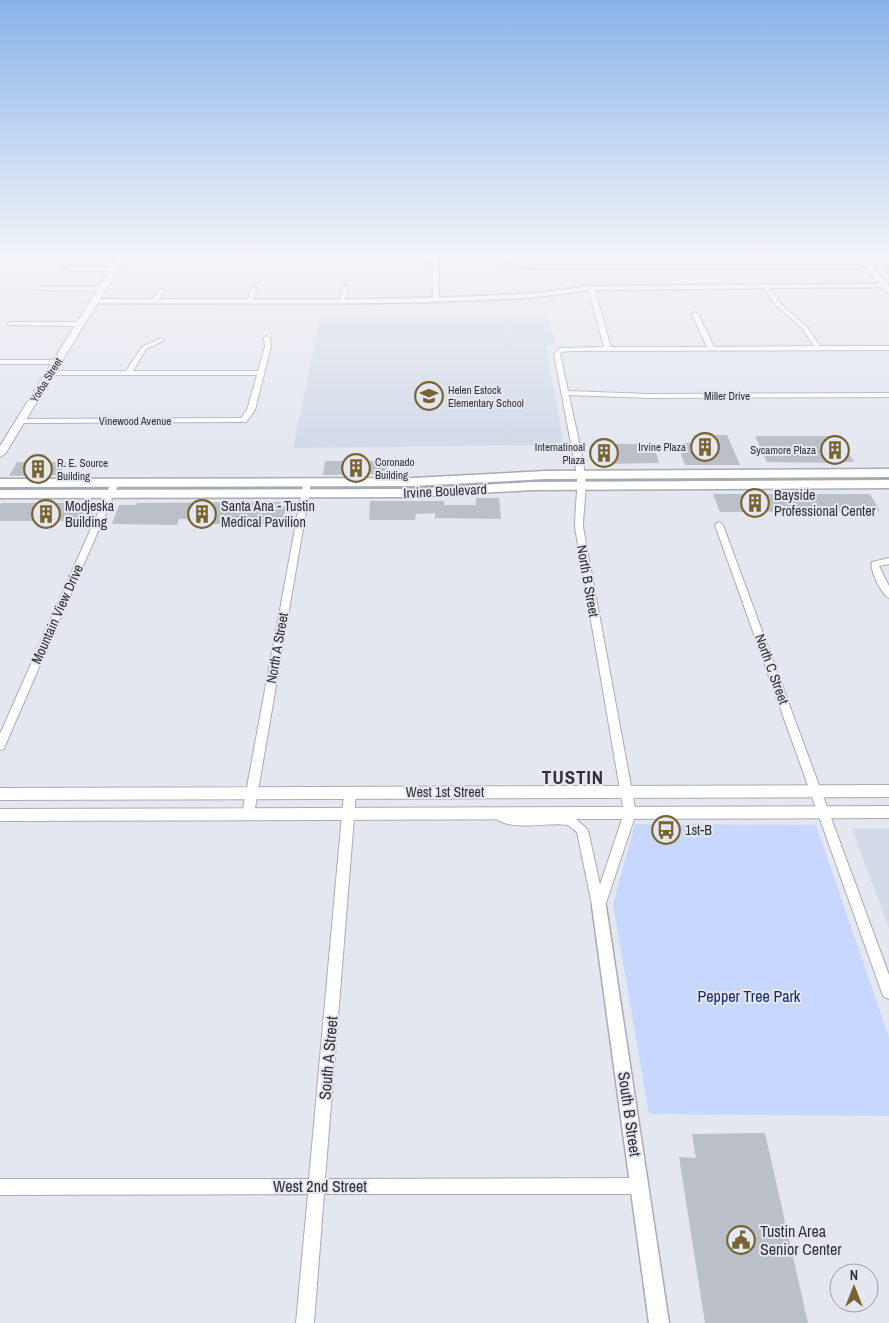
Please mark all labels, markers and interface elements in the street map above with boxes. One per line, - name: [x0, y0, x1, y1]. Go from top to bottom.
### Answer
- street label: Yorba Street: [27, 355, 65, 405]
- school or university icon: Helen Estock Elementary School: [414, 381, 444, 411]
- place label: Helen Estock Elementary School: [448, 383, 524, 410]
- street label: Miller Drive: [704, 389, 750, 403]
- street label: Vinewood Avenue: [99, 414, 171, 428]
- building icon: Irvine Plaza: [690, 432, 720, 462]
- building icon: Sycamore Plaza: [820, 435, 850, 465]
- building icon: Internatinoal Plaza: [589, 438, 619, 468]
- place label: Internatinoal Plaza: [535, 440, 585, 467]
- place label: Irvine Plaza: [638, 440, 686, 454]
- place label: Sycamore Plaza: [750, 443, 816, 457]
- building icon: Coronado Building: [341, 453, 371, 483]
- building icon: R. E. Source Building: [23, 454, 53, 484]
- place label: Coronado Building: [375, 455, 415, 482]
- place label: R. E. Source Building: [57, 456, 108, 483]
- street label: Irvine Boulevard: [403, 480, 487, 502]
- place label: Bayside Professional Center: [774, 486, 876, 520]
- building icon: Bayside Professional Center: [740, 488, 770, 518]
- place label: Modjeska Building: [65, 497, 115, 531]
- place label: Santa Ana - Tustin Medical Pavilion: [221, 497, 315, 531]
- building icon: Modjeska Building: [31, 499, 61, 529]
- building icon: Santa Ana - Tustin Medical Pavilion: [187, 499, 217, 529]
- street label: North B Street: [573, 544, 603, 618]
- street label: Mountain View Drive: [27, 561, 87, 667]
- street label: North A Street: [262, 611, 292, 685]
- street label: North C Street: [751, 631, 793, 707]
- district label: TUSTIN: [542, 764, 604, 790]
- street label: West 1st Street: [406, 783, 484, 801]
- bus stop icon: 1st-B: [651, 815, 681, 845]
- place label: 1st-B: [685, 821, 712, 839]
- park label: Pepper Tree Park: [698, 985, 801, 1007]
- street label: South A Street: [313, 1015, 343, 1101]
- street label: South B Street: [613, 1070, 647, 1158]
- street label: West 2nd Street: [273, 1175, 367, 1197]
- place label: Tustin Area Senior Center: [760, 1220, 842, 1260]
- public building icon: Tustin Area Senior Center: [726, 1225, 756, 1255]
- north arrow: [829, 1263, 879, 1313]
- text: N: [850, 1266, 858, 1284]

